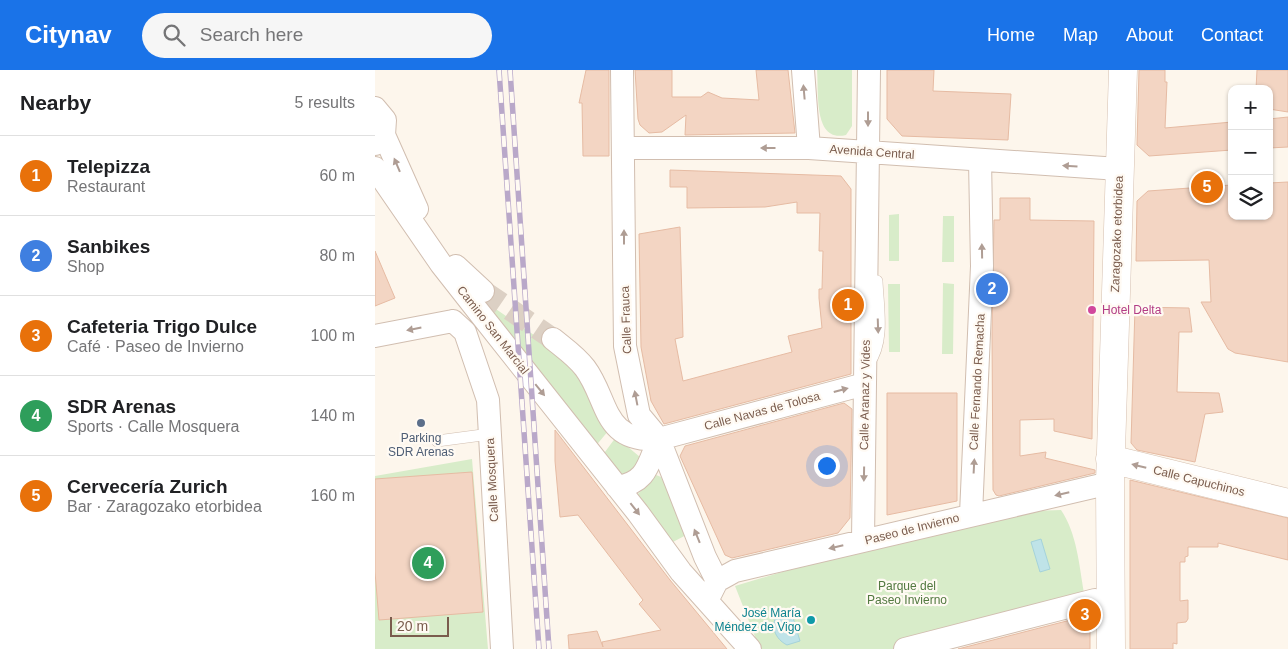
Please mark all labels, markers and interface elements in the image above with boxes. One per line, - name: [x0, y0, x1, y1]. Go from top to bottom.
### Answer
- search box: [142, 13, 492, 58]
- text: Citynav: [25, 21, 112, 48]
- icon: search: [160, 21, 188, 49]
- text: Search here: [200, 24, 303, 45]
- text: Home: [987, 25, 1035, 45]
- text: Map: [1063, 25, 1098, 45]
- text: About: [1126, 25, 1173, 45]
- text: Contact: [1201, 25, 1263, 45]
- one-way arrow: [800, 83, 808, 99]
- map controls: [1228, 85, 1273, 220]
- button: +: [1228, 85, 1273, 130]
- text: Nearby: [20, 91, 91, 114]
- text: 5 results: [295, 94, 355, 111]
- one-way arrow: [864, 111, 872, 127]
- button: −: [1228, 130, 1273, 175]
- street label: Avenida Central: [829, 142, 915, 162]
- one-way arrow: [760, 144, 776, 152]
- text: Telepizza: [67, 156, 150, 177]
- one-way arrow: [392, 158, 400, 173]
- one-way arrow: [1062, 161, 1078, 169]
- text: 1: [32, 167, 40, 184]
- text: 60 m: [319, 167, 355, 184]
- pin: 5: [1191, 168, 1223, 206]
- street label: Zaragozako etorbidea: [1108, 175, 1126, 293]
- button: layers: [1228, 175, 1273, 220]
- text: Restaurant: [67, 178, 145, 195]
- one-way arrow: [620, 229, 628, 245]
- text: Sanbikes: [67, 236, 150, 257]
- one-way arrow: [978, 243, 986, 259]
- text: 2: [32, 247, 40, 264]
- text: 80 m: [319, 247, 355, 264]
- text: Shop: [67, 258, 104, 275]
- pin: 2: [976, 270, 1008, 308]
- street label: Camino San Marcial: [454, 283, 532, 377]
- street label: Calle Frauca: [618, 285, 634, 354]
- pin: 1: [832, 286, 864, 324]
- place label: Hotel Delta: [1102, 303, 1162, 317]
- marker: Hotel Delta: [1086, 304, 1098, 316]
- street label: Calle Fernando Remacha: [966, 313, 988, 451]
- text: Cafeteria Trigo Dulce: [67, 316, 257, 337]
- one-way arrow: [874, 318, 882, 334]
- one-way arrow: [406, 325, 422, 333]
- text: 3: [32, 327, 40, 344]
- text: 100 m: [311, 327, 355, 344]
- text: Café · Paseo de Invierno: [67, 338, 244, 355]
- street label: Calle Aranaz y Vides: [857, 340, 873, 450]
- one-way arrow: [535, 383, 546, 396]
- one-way arrow: [834, 386, 849, 394]
- street label: Calle Navas de Tolosa: [703, 389, 822, 433]
- one-way arrow: [631, 390, 639, 406]
- text: SDR Arenas: [67, 396, 176, 417]
- text: 4: [32, 407, 40, 424]
- text: 140 m: [311, 407, 355, 424]
- marker: Parking SDR Arenas: [415, 417, 427, 429]
- text: Sports · Calle Mosquera: [67, 418, 240, 435]
- place label: Parking SDR Arenas: [388, 431, 454, 459]
- street label: Calle Mosquera: [483, 437, 501, 522]
- your location: [814, 453, 840, 479]
- one-way arrow: [970, 457, 978, 473]
- one-way arrow: [1131, 462, 1146, 470]
- street label: Calle Capuchinos: [1152, 463, 1246, 499]
- one-way arrow: [860, 466, 868, 482]
- text: Cervecería Zurich: [67, 476, 228, 497]
- text: 5: [32, 487, 40, 504]
- text: 160 m: [311, 487, 355, 504]
- one-way arrow: [1054, 490, 1070, 498]
- text: Bar · Zaragozako etorbidea: [67, 498, 262, 515]
- one-way arrow: [630, 503, 641, 516]
- street label: Paseo de Invierno: [863, 510, 961, 547]
- one-way arrow: [693, 528, 701, 543]
- one-way arrow: [828, 543, 843, 551]
- pin: 4: [412, 544, 444, 582]
- park label: Parque del Paseo Invierno: [867, 579, 947, 607]
- pin: 3: [1069, 596, 1101, 634]
- place label: José María Méndez de Vigo: [714, 606, 801, 634]
- scale bar: [390, 614, 449, 637]
- marker: José María Méndez de Vigo: [805, 614, 817, 626]
- text: 20 m: [397, 618, 428, 634]

